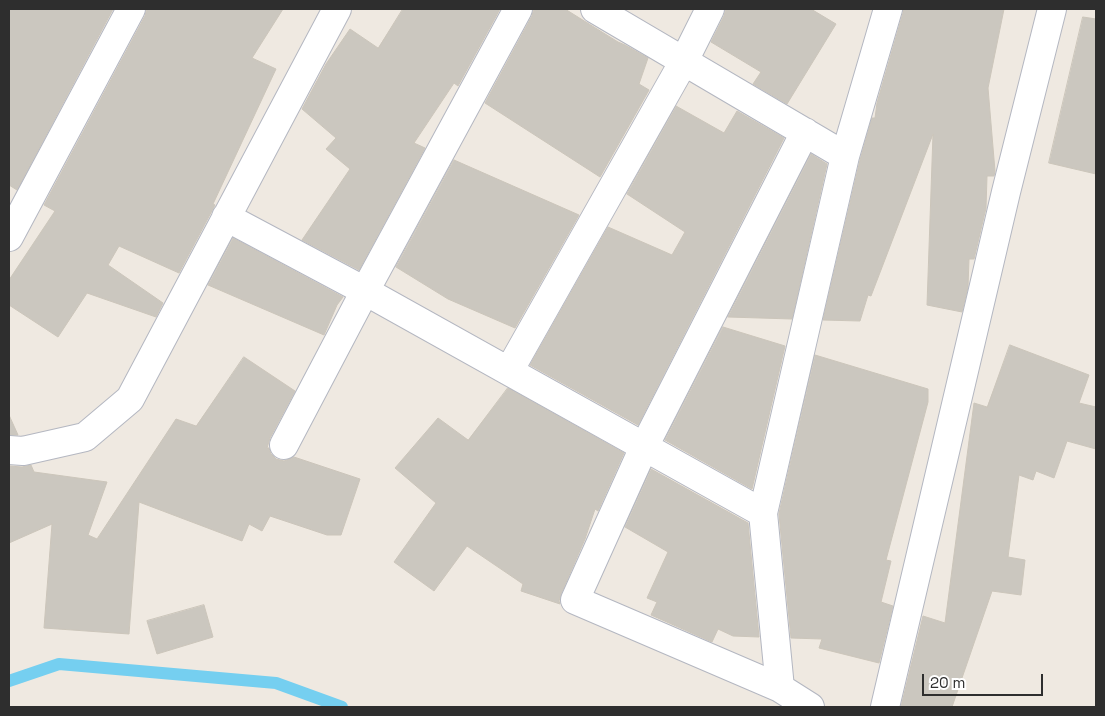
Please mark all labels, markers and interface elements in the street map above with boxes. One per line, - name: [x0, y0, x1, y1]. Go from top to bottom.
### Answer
- scale bar: [925, 664, 1046, 696]
- text: 20 m: [930, 673, 965, 692]

